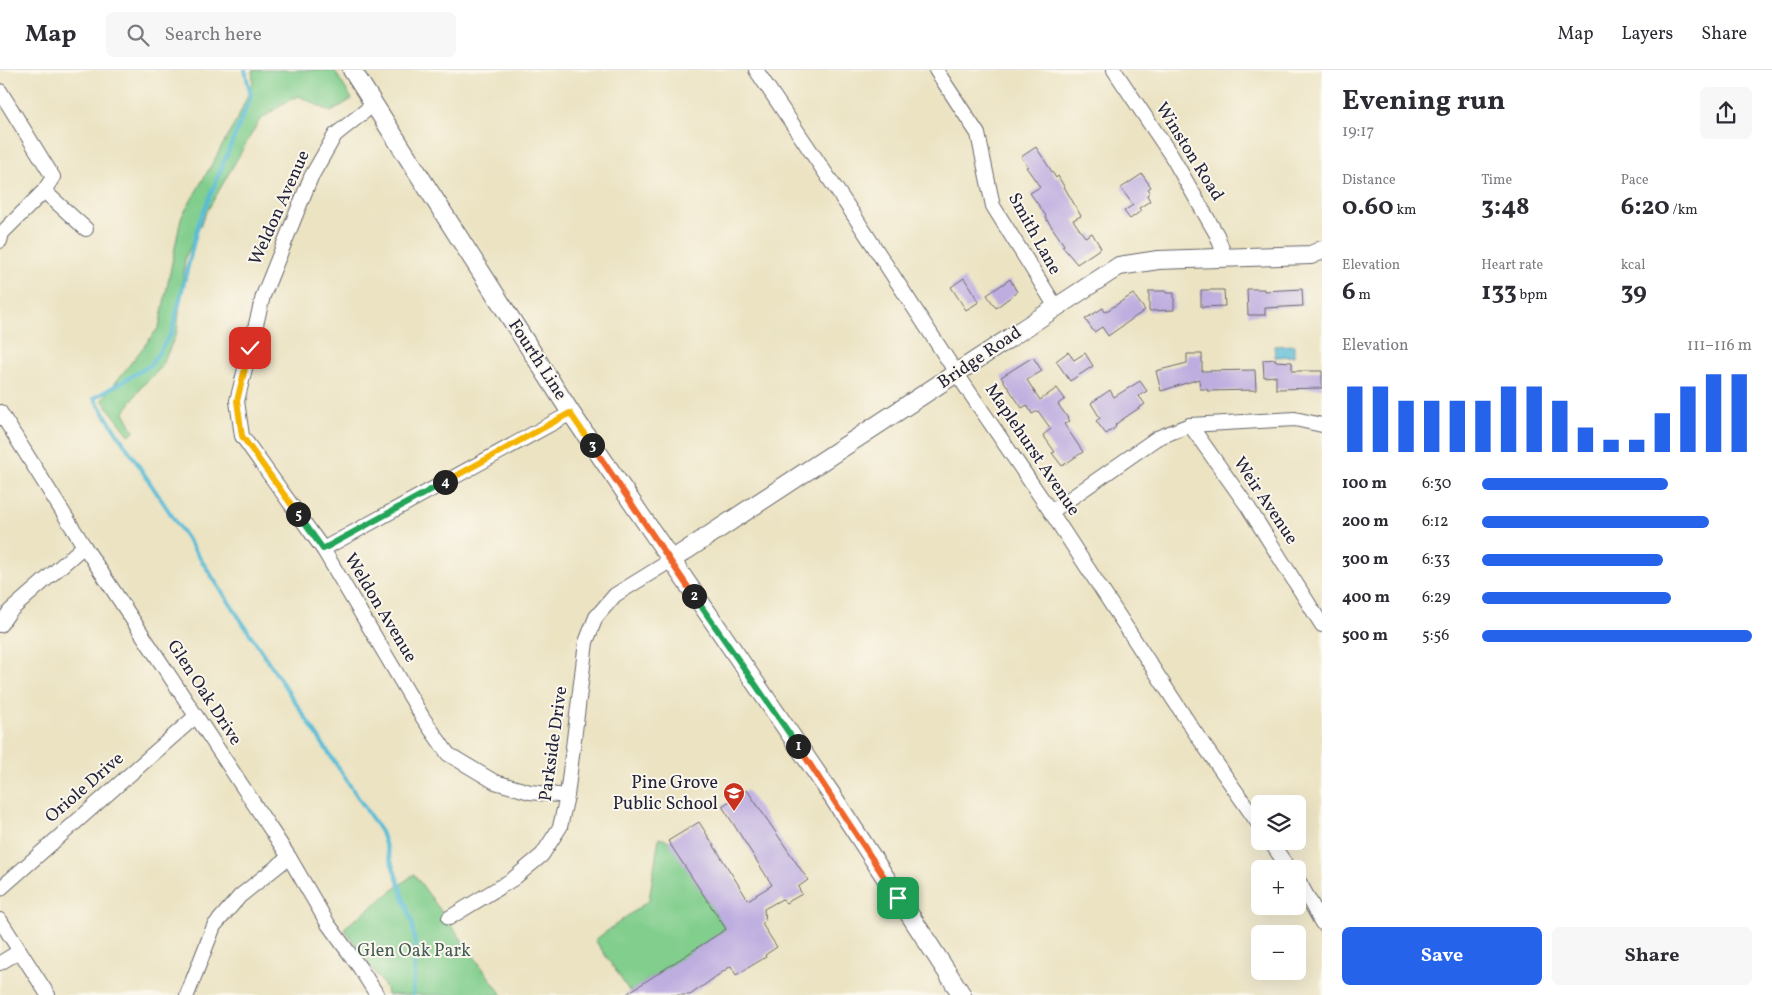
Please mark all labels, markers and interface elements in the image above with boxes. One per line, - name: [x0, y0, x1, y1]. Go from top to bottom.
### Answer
- search box: [106, 12, 456, 57]
- text: Map: [25, 18, 76, 52]
- icon: search: [124, 21, 152, 49]
- text: Search here: [164, 22, 262, 48]
- text: Map: [1557, 22, 1593, 47]
- text: Layers: [1621, 22, 1673, 47]
- text: Share: [1701, 22, 1747, 47]
- text: Evening run: [1342, 82, 1506, 121]
- button: share: [1700, 87, 1752, 139]
- street label: Winston Road: [1149, 98, 1229, 206]
- text: 19:17: [1342, 121, 1374, 143]
- street label: Weldon Avenue: [243, 147, 317, 269]
- text: Distance: [1342, 171, 1396, 190]
- text: Time: [1481, 171, 1512, 190]
- text: Pace: [1621, 171, 1649, 190]
- street label: Smith Lane: [1001, 188, 1067, 280]
- text: 0.60: [1342, 190, 1394, 225]
- text: 3:48: [1481, 190, 1530, 225]
- text: 6:20: [1621, 190, 1670, 225]
- text: km: [1394, 201, 1416, 220]
- text: /km: [1670, 201, 1698, 220]
- text: Elevation: [1342, 256, 1400, 275]
- text: Heart rate: [1481, 256, 1543, 275]
- text: kcal: [1621, 256, 1646, 275]
- text: 6: [1342, 275, 1356, 310]
- text: 133: [1481, 275, 1517, 310]
- text: 39: [1621, 275, 1647, 310]
- text: m: [1356, 286, 1371, 305]
- text: bpm: [1517, 286, 1548, 305]
- street label: Fourth Line: [501, 315, 573, 405]
- street label: Bridge Road: [933, 321, 1027, 395]
- pin: [229, 327, 271, 369]
- icon: check: [236, 334, 264, 362]
- text: Elevation: [1342, 335, 1409, 357]
- text: 111–116 m: [1687, 335, 1752, 357]
- street label: Maplehurst Avenue: [978, 379, 1086, 521]
- pin: 3: [580, 432, 604, 458]
- text: 3: [589, 436, 596, 455]
- street label: Weir Avenue: [1227, 452, 1303, 550]
- pin: 4: [432, 470, 458, 494]
- text: 4: [441, 473, 450, 492]
- text: 100 m: [1342, 473, 1387, 495]
- text: 6:30: [1422, 473, 1451, 495]
- pin: 5: [286, 502, 310, 526]
- text: 5: [295, 505, 302, 524]
- text: 200 m: [1342, 511, 1389, 533]
- text: 6:12: [1422, 511, 1449, 533]
- street label: Weldon Avenue: [337, 549, 423, 667]
- text: 300 m: [1342, 549, 1388, 571]
- text: 6:33: [1422, 549, 1450, 571]
- pin: 2: [682, 584, 706, 608]
- text: 2: [691, 587, 698, 606]
- text: 400 m: [1342, 587, 1390, 609]
- text: 6:29: [1422, 587, 1451, 609]
- text: 500 m: [1342, 625, 1388, 647]
- text: 5:56: [1422, 625, 1449, 647]
- street label: Glen Oak Drive: [161, 635, 247, 751]
- street label: Parkside Drive: [534, 685, 574, 803]
- pin: 1: [786, 734, 810, 758]
- text: 1: [796, 737, 801, 756]
- street label: Oriole Drive: [40, 747, 130, 829]
- place label: Pine Grove Public School: [613, 771, 718, 817]
- school or university icon: Pine Grove Public School: [722, 781, 746, 812]
- map controls: [1251, 795, 1306, 980]
- button: layers: [1251, 795, 1306, 850]
- button: +: [1251, 860, 1306, 915]
- pin: [877, 877, 919, 919]
- icon: arrive: [884, 884, 912, 912]
- button: −: [1251, 925, 1306, 980]
- button: Save: [1342, 927, 1542, 985]
- button: Share: [1552, 927, 1752, 985]
- park label: Glen Oak Park: [357, 939, 471, 964]

